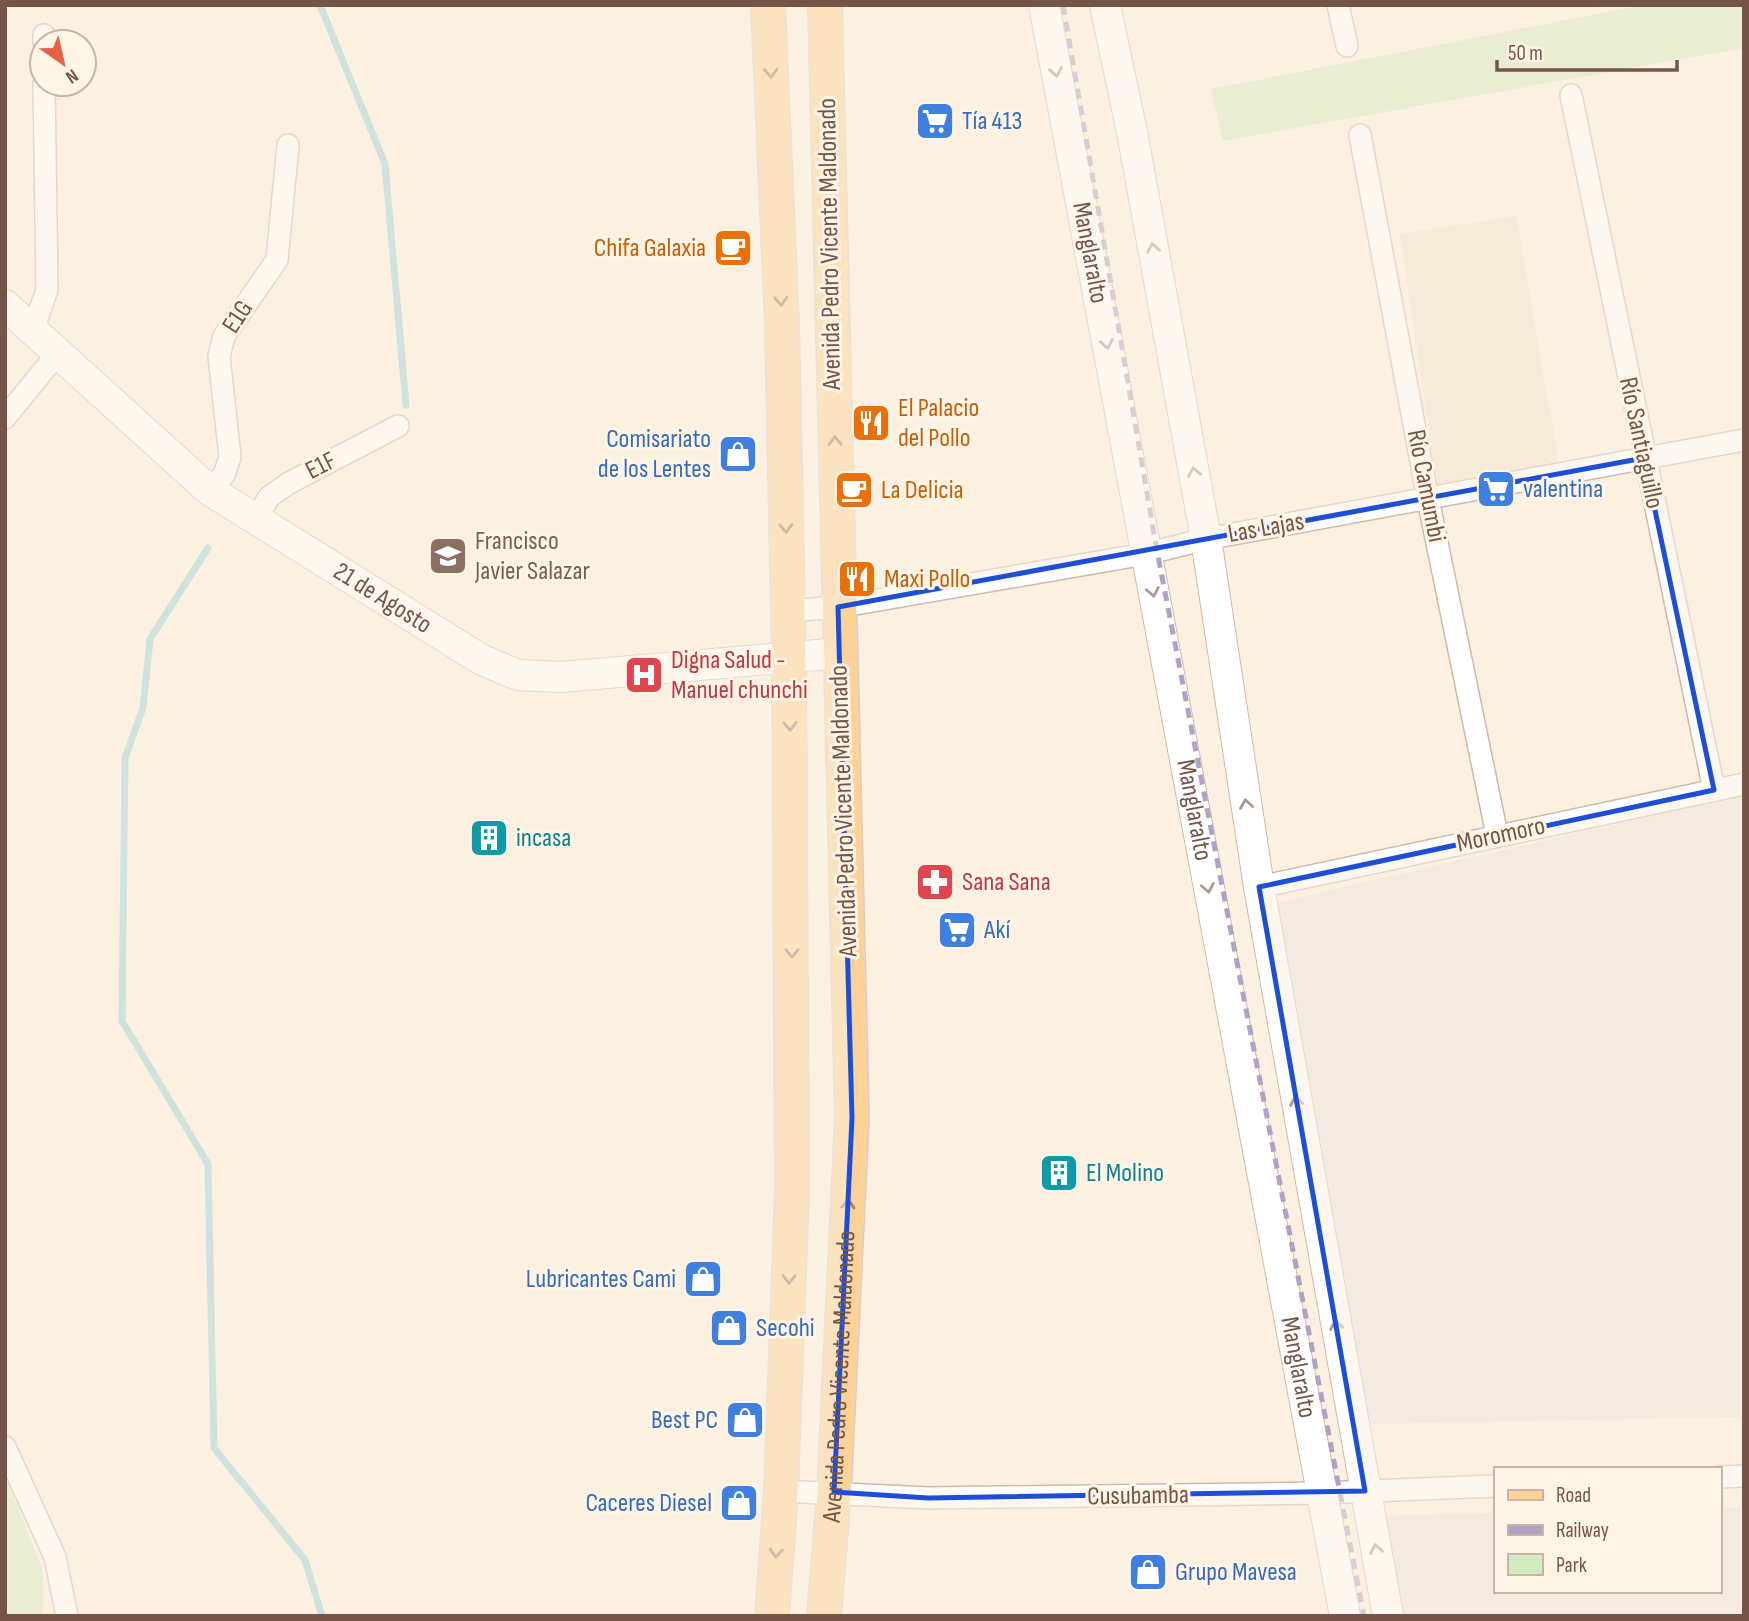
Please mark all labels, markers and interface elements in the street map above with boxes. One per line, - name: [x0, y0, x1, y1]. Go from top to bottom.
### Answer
- north arrow: [28, 28, 98, 98]
- scale bar: [1497, 28, 1677, 72]
- text: 50 m: [1508, 41, 1543, 66]
- text: N: [61, 63, 82, 88]
- one-way arrow: [1048, 66, 1063, 78]
- one-way arrow: [764, 68, 779, 79]
- street label: Avenida Pedro Vicente Maldonado: [812, 98, 848, 391]
- supermarket icon: Tía 413: [914, 100, 956, 142]
- place label: Tía 413: [962, 106, 1022, 137]
- street label: Manglaralto: [1066, 200, 1115, 306]
- cafe icon: Chifa Galaxia: [712, 227, 754, 269]
- place label: Chifa Galaxia: [594, 233, 706, 264]
- one-way arrow: [1146, 242, 1161, 254]
- street label: E1G: [216, 295, 260, 339]
- one-way arrow: [774, 295, 789, 306]
- one-way arrow: [1098, 338, 1113, 350]
- street label: Río Santiaguillo: [1612, 374, 1670, 512]
- place label: El Palacio del Pollo: [898, 393, 979, 454]
- restaurant icon: El Palacio del Pollo: [850, 402, 892, 444]
- place label: Comisariato de los Lentes: [598, 424, 711, 485]
- street label: Río Camumbi: [1400, 427, 1452, 545]
- shop icon: Comisariato de los Lentes: [717, 433, 759, 475]
- one-way arrow: [827, 435, 842, 446]
- street label: E1F: [300, 445, 342, 487]
- one-way arrow: [1187, 466, 1202, 478]
- supermarket icon: valentina: [1475, 468, 1517, 510]
- cafe icon: La Delicia: [833, 469, 875, 511]
- place label: valentina: [1523, 474, 1603, 505]
- place label: La Delicia: [881, 475, 963, 506]
- street label: Las Lajas: [1226, 506, 1306, 550]
- one-way arrow: [778, 523, 794, 534]
- place label: Francisco Javier Salazar: [474, 526, 590, 587]
- school or university icon: Francisco Javier Salazar: [427, 535, 469, 577]
- street label: 21 de Agosto: [328, 556, 438, 640]
- restaurant icon: Maxi Pollo: [836, 558, 878, 600]
- place label: Maxi Pollo: [884, 564, 970, 595]
- one-way arrow: [1144, 586, 1159, 598]
- place label: Digna Salud - Manuel chunchi: [671, 645, 808, 706]
- hospital icon: Digna Salud - Manuel chunchi: [623, 654, 665, 696]
- street label: Avenida Pedro Vicente Maldonado: [823, 665, 865, 958]
- one-way arrow: [782, 721, 798, 732]
- street label: Manglaralto: [1170, 757, 1219, 863]
- one-way arrow: [1239, 798, 1254, 810]
- street label: Moromoro: [1454, 811, 1548, 859]
- building icon: incasa: [468, 817, 510, 859]
- place label: incasa: [516, 823, 571, 854]
- pharmacy icon: Sana Sana: [914, 861, 956, 903]
- place label: Sana Sana: [962, 867, 1051, 898]
- one-way arrow: [1200, 882, 1215, 894]
- supermarket icon: Akí: [936, 909, 978, 951]
- place label: Akí: [983, 915, 1010, 946]
- one-way arrow: [784, 949, 800, 959]
- one-way arrow: [1289, 1095, 1304, 1107]
- building icon: El Molino: [1038, 1152, 1080, 1194]
- place label: El Molino: [1086, 1158, 1164, 1189]
- one-way arrow: [840, 1198, 855, 1209]
- street label: Avenida Pedro Vicente Maldonado: [816, 1230, 862, 1525]
- shop icon: Lubricantes Cami: [682, 1258, 724, 1300]
- place label: Lubricantes Cami: [526, 1264, 676, 1295]
- one-way arrow: [781, 1273, 796, 1284]
- shop icon: Secohi: [708, 1307, 750, 1349]
- place label: Secohi: [756, 1313, 815, 1344]
- street label: Manglaralto: [1274, 1314, 1323, 1421]
- one-way arrow: [1329, 1319, 1344, 1331]
- shop icon: Best PC: [724, 1399, 766, 1441]
- place label: Best PC: [651, 1405, 718, 1436]
- legend: [1494, 1467, 1721, 1593]
- street label: Cusubamba: [1087, 1480, 1189, 1512]
- shop icon: Caceres Diesel: [718, 1482, 760, 1524]
- text: Road: [1556, 1483, 1591, 1508]
- place label: Caceres Diesel: [585, 1488, 712, 1519]
- text: Railway: [1556, 1518, 1609, 1543]
- one-way arrow: [1369, 1543, 1384, 1555]
- one-way arrow: [769, 1548, 784, 1559]
- shop icon: Grupo Mavesa: [1127, 1551, 1169, 1593]
- text: Park: [1556, 1553, 1587, 1578]
- place label: Grupo Mavesa: [1175, 1557, 1297, 1588]

